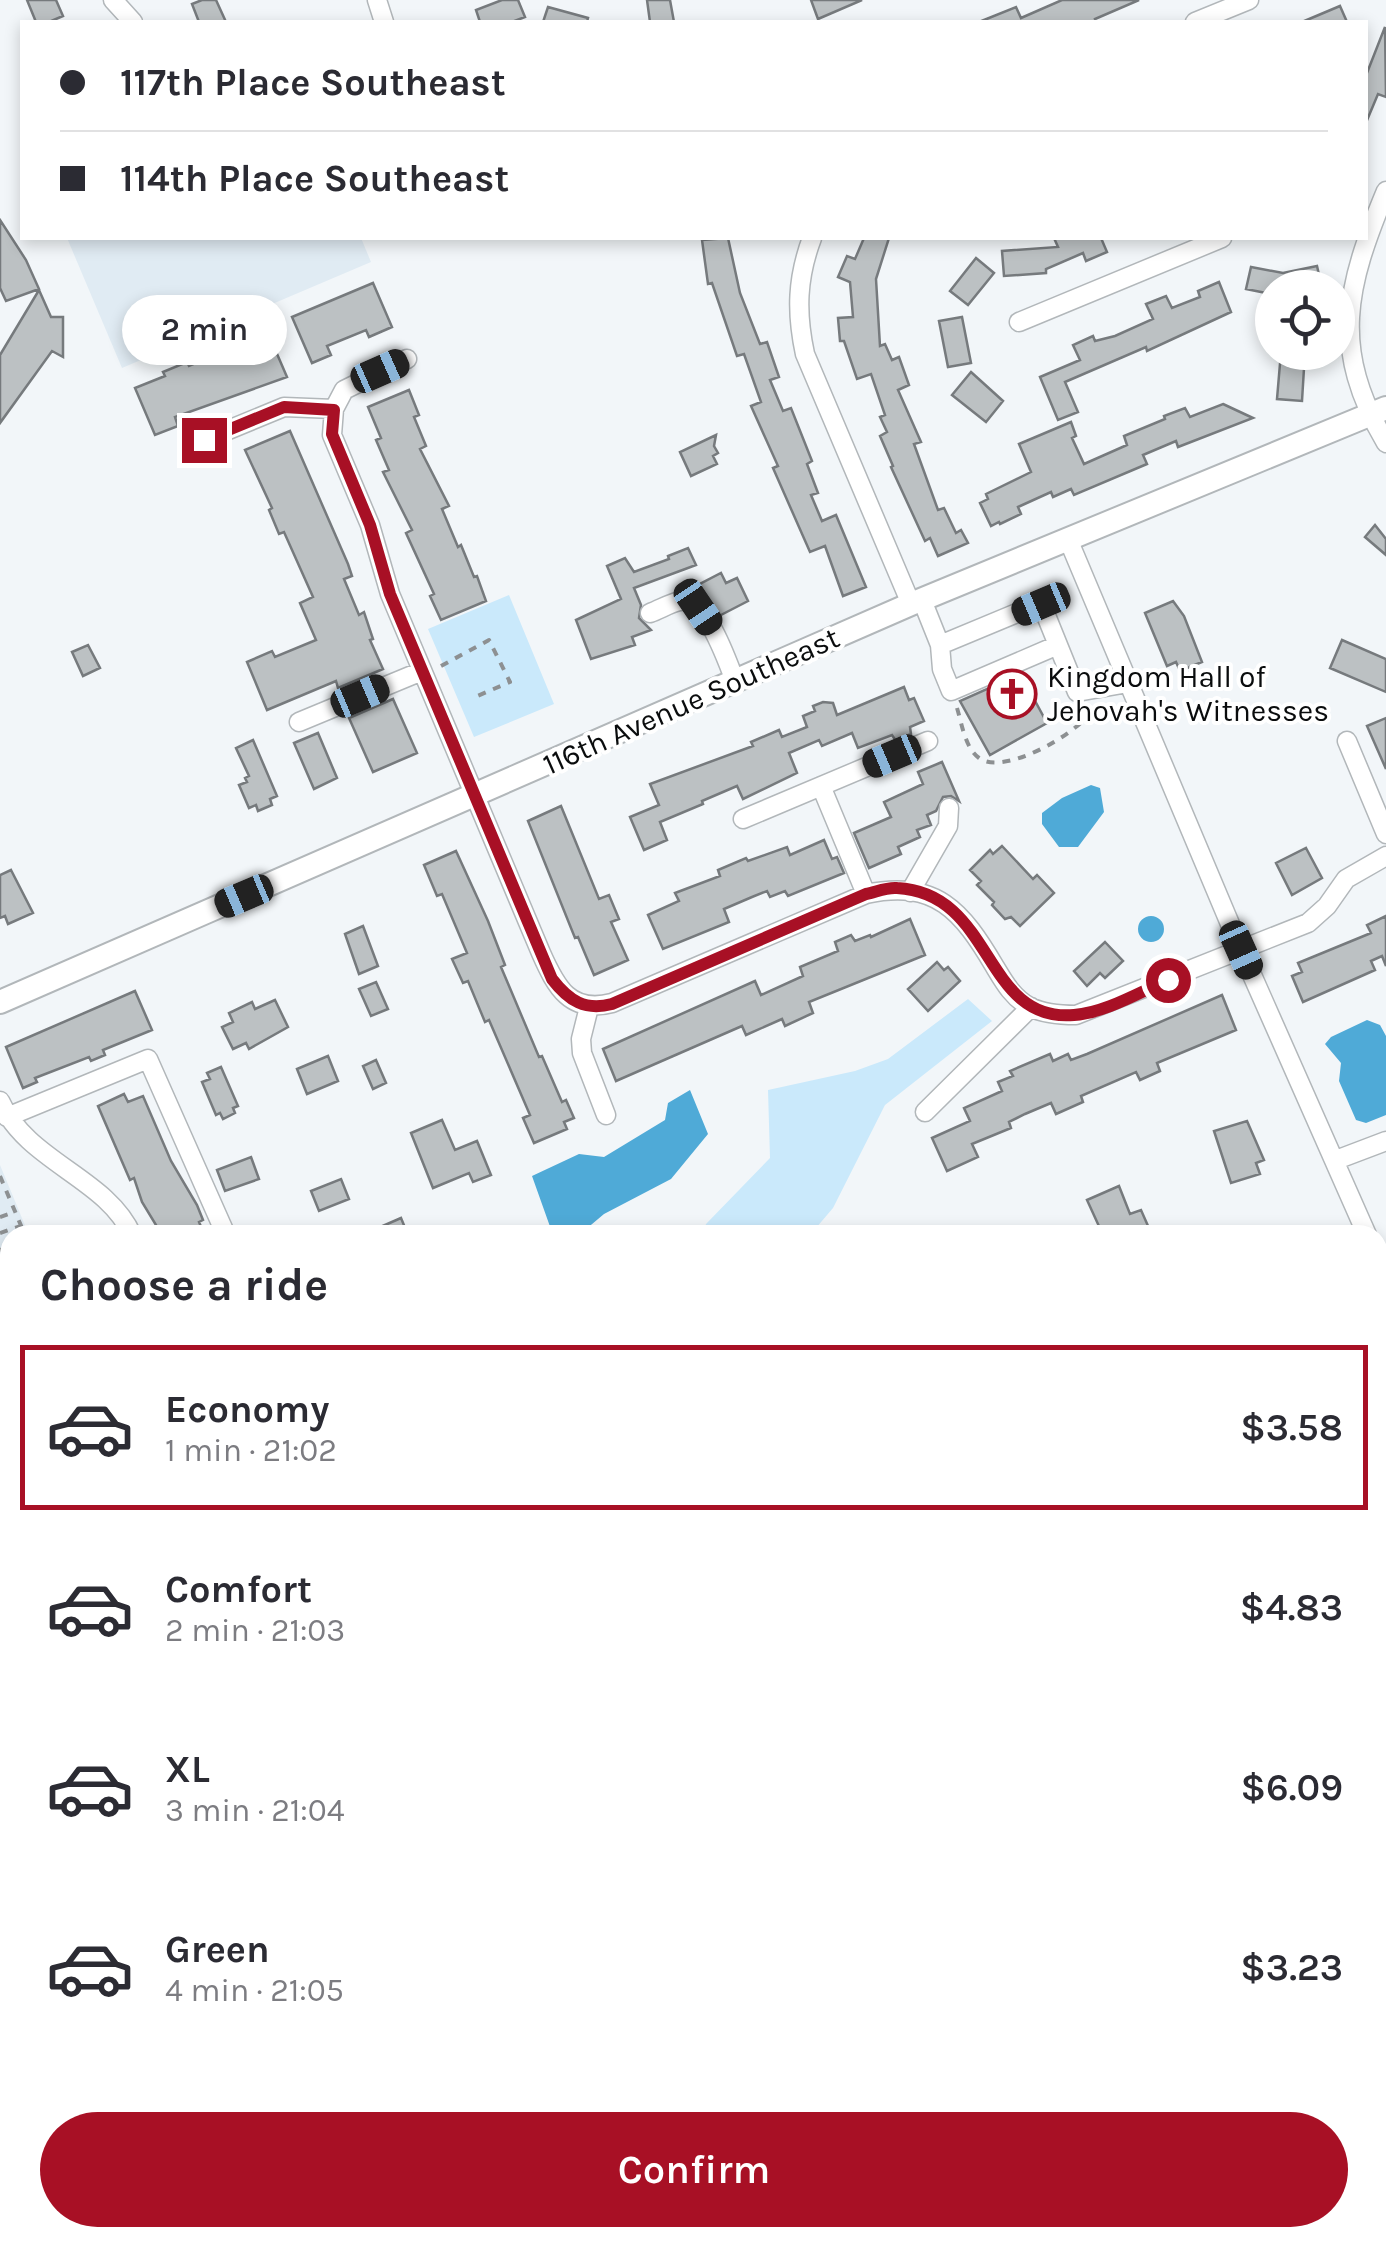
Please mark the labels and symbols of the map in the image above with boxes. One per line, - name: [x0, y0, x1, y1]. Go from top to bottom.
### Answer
- callout: 2 min: [121, 295, 286, 365]
- car: [346, 345, 414, 397]
- route end: [182, 418, 227, 463]
- car: [669, 574, 727, 640]
- car: [1008, 578, 1074, 630]
- street label: 116th Avenue Southeast: [537, 619, 845, 783]
- place label: Kingdom Hall of Jehovah's Witnesses: [1047, 659, 1329, 729]
- church icon: Kingdom Hall of Jehovah's Witnesses: [986, 668, 1038, 720]
- car: [327, 670, 393, 722]
- car: [859, 730, 925, 782]
- car: [211, 870, 277, 922]
- car: [1215, 916, 1267, 984]
- route start: [1146, 958, 1191, 1003]

